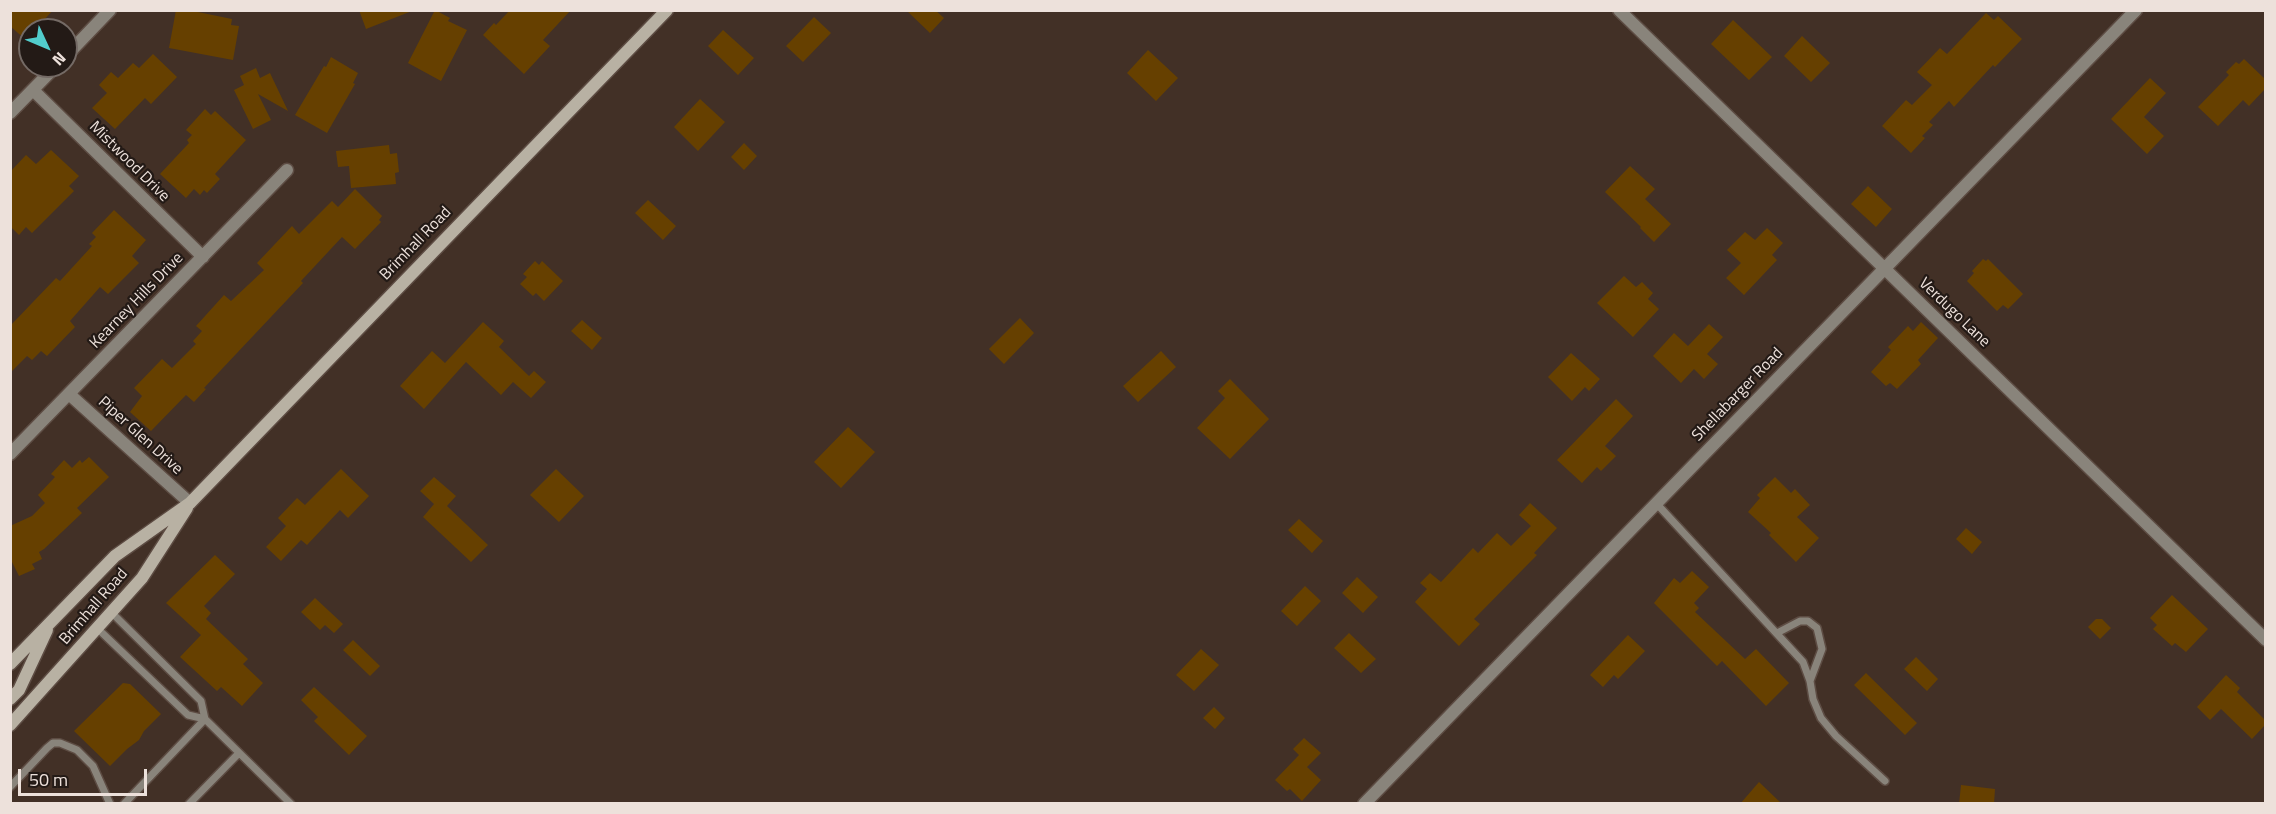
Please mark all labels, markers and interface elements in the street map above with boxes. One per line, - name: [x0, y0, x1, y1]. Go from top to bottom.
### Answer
- north arrow: [18, 18, 78, 78]
- text: N: [47, 47, 72, 71]
- street label: Mistwood Drive: [85, 118, 173, 206]
- street label: Brimhall Road: [376, 203, 456, 285]
- street label: Kearney Hills Drive: [86, 249, 188, 353]
- street label: Verdugo Lane: [1914, 274, 1994, 352]
- street label: Shellabarger Road: [1689, 344, 1787, 446]
- street label: Piper Glen Drive: [94, 393, 186, 479]
- street label: Brimhall Road: [56, 565, 132, 649]
- scale bar: [21, 757, 150, 795]
- text: 50 m: [29, 766, 68, 793]

